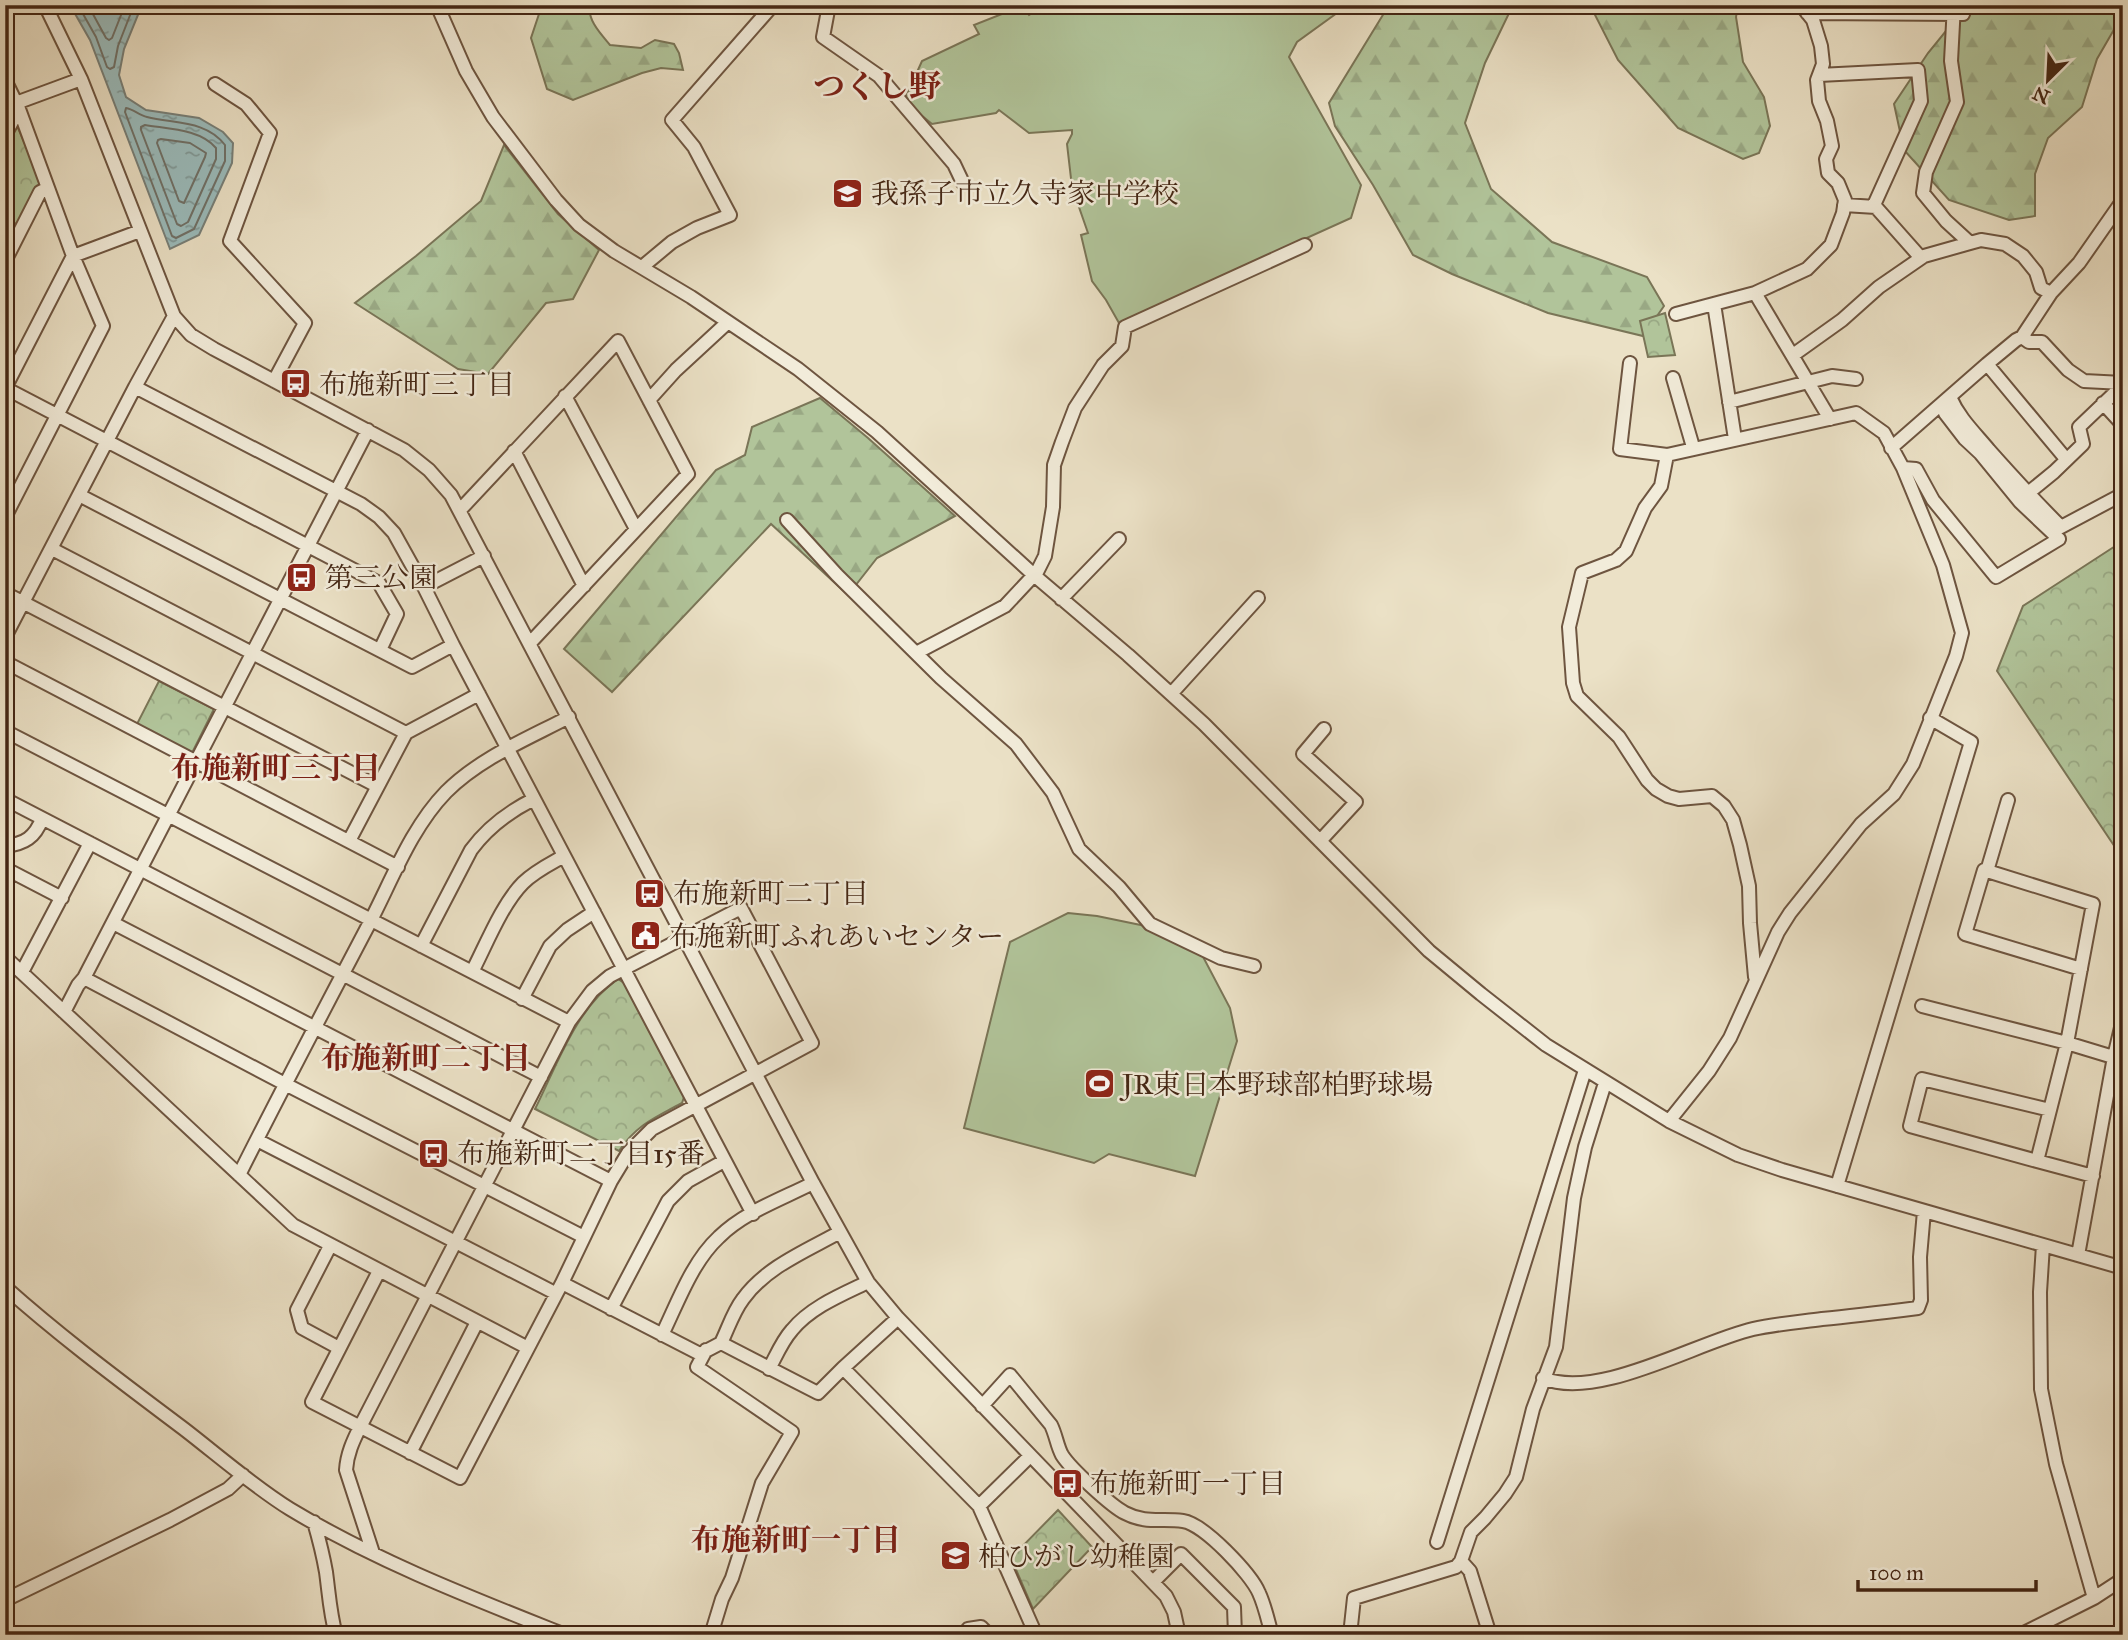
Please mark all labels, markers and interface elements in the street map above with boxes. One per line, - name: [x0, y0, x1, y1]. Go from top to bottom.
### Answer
- north arrow: [2012, 46, 2082, 116]
- district label: つくし野: [813, 67, 941, 106]
- text: N: [2029, 81, 2053, 109]
- school or university icon: 我孫子市立久寺家中学校: [831, 176, 865, 210]
- place label: 我孫子市立久寺家中学校: [871, 176, 1179, 211]
- bus stop icon: 布施新町三丁目: [279, 367, 313, 401]
- place label: 布施新町三丁目: [319, 367, 515, 402]
- bus stop icon: 第三公園: [285, 560, 319, 594]
- place label: 第三公園: [325, 560, 437, 595]
- district label: 布施新町三丁目: [171, 750, 381, 786]
- bus stop icon: 布施新町二丁目: [633, 876, 667, 910]
- place label: 布施新町二丁目: [673, 876, 869, 911]
- public building icon: 布施新町ふれあいセンター: [629, 919, 663, 953]
- place label: 布施新町ふれあいセンター: [669, 919, 1004, 954]
- district label: 布施新町二丁目: [321, 1040, 531, 1076]
- sports icon: JR東日本野球部柏野球場: [1082, 1067, 1116, 1101]
- place label: JR東日本野球部柏野球場: [1119, 1067, 1433, 1102]
- bus stop icon: 布施新町二丁目15番: [417, 1136, 451, 1170]
- place label: 布施新町二丁目15番: [457, 1136, 705, 1171]
- bus stop icon: 布施新町一丁目: [1050, 1466, 1084, 1500]
- place label: 布施新町一丁目: [1090, 1466, 1286, 1501]
- district label: 布施新町一丁目: [691, 1522, 901, 1558]
- school or university icon: 柏ひがし幼稚園: [938, 1539, 972, 1573]
- place label: 柏ひがし幼稚園: [978, 1539, 1174, 1574]
- scale bar: [1858, 1549, 2037, 1593]
- text: 100 m: [1869, 1560, 1924, 1586]

